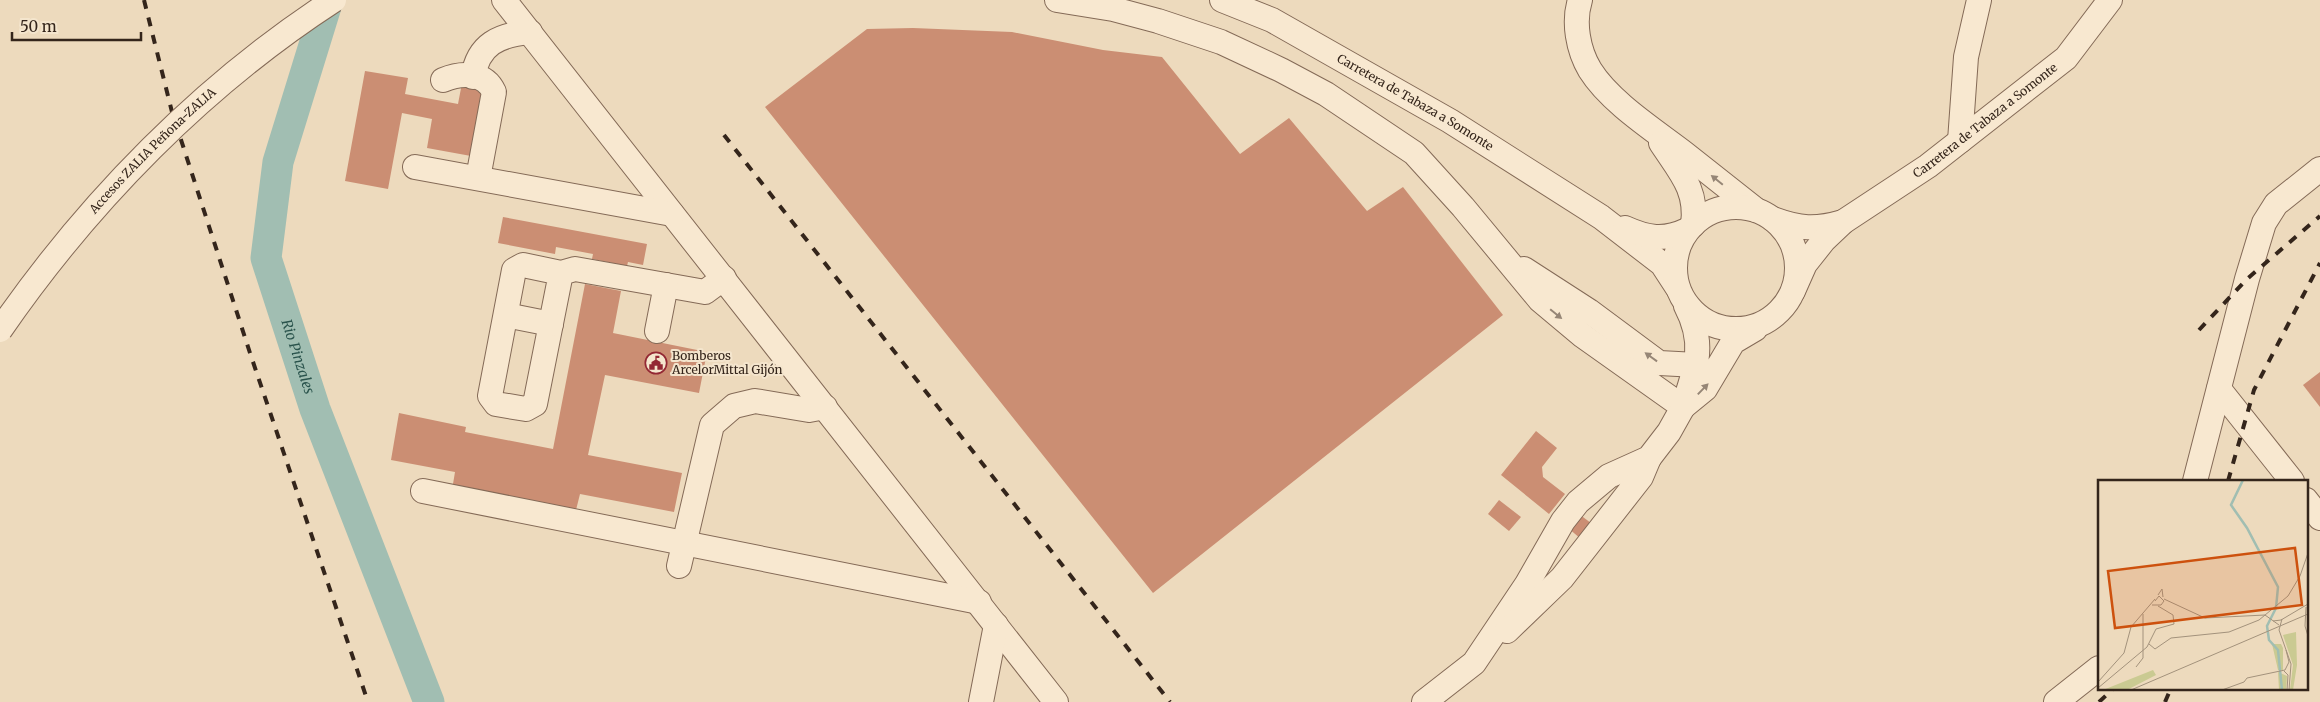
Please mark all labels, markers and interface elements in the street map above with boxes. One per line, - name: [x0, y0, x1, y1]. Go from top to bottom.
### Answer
- scale bar: [12, 10, 141, 42]
- text: 50 m: [20, 17, 57, 36]
- street label: Carretera de Tabaza a Somonte: [1335, 51, 1496, 154]
- street label: Carretera de Tabaza a Somonte: [1910, 60, 2060, 181]
- street label: Accesos ZALIA Peñona-ZALIA: [85, 84, 219, 217]
- one-way arrow: [1711, 174, 1724, 185]
- one-way arrow: [1549, 308, 1562, 319]
- water label: Rio Pinzales: [277, 317, 319, 396]
- place label: Bomberos ArcelorMittal Gijón: [671, 348, 782, 377]
- public building icon: Bomberos ArcelorMittal Gijón: [644, 351, 668, 375]
- one-way arrow: [1644, 352, 1658, 362]
- one-way arrow: [1697, 383, 1709, 395]
- inset map: [2098, 480, 2308, 690]

